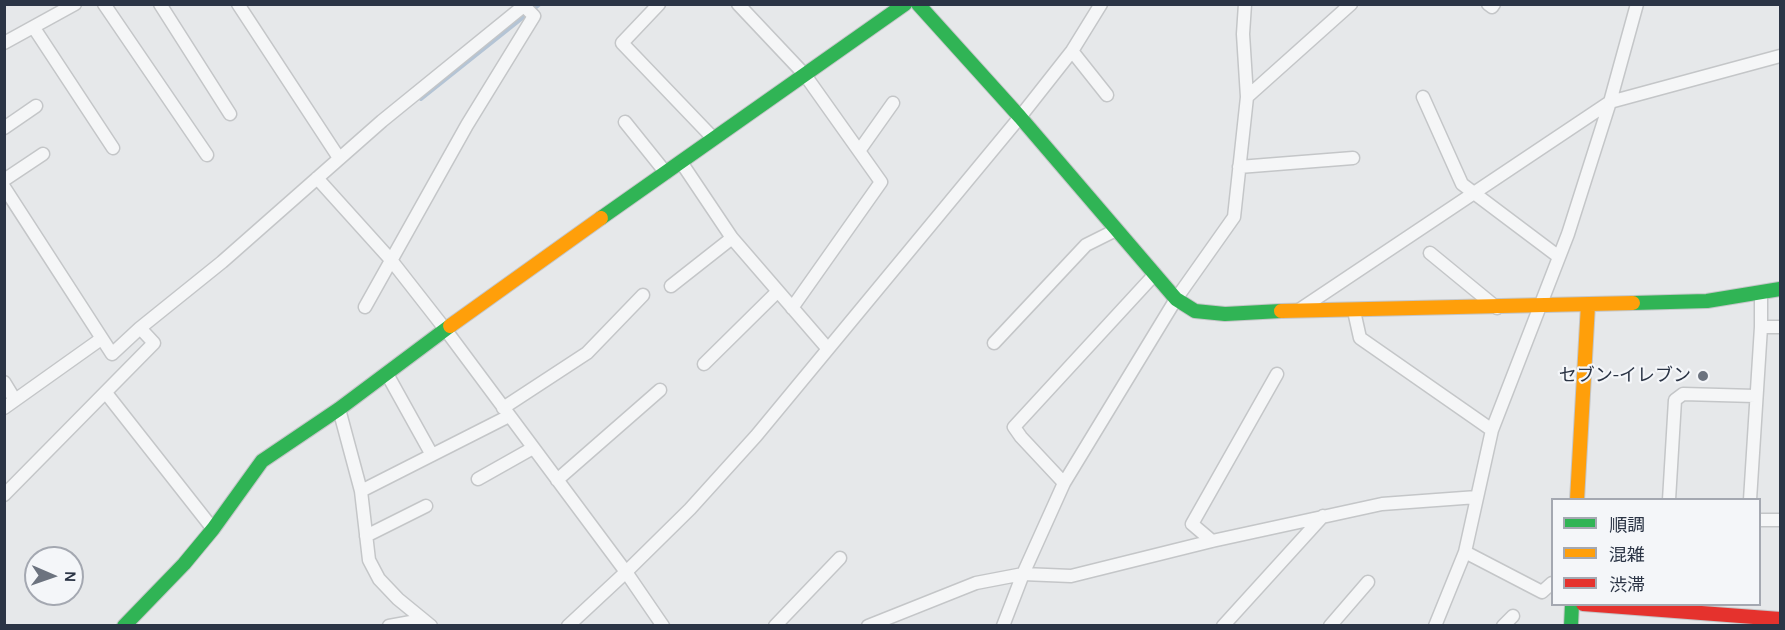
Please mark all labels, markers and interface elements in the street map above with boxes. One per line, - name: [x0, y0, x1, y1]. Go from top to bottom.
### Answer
- place label: セブン-イレブン: [1559, 365, 1691, 387]
- marker: セブン-イレブン: [1696, 369, 1710, 383]
- legend: [1551, 498, 1761, 606]
- text: 順調: [1609, 514, 1645, 536]
- text: 混雑: [1609, 544, 1645, 566]
- north arrow: [24, 546, 84, 606]
- text: N: [61, 570, 80, 583]
- text: 渋滞: [1609, 574, 1645, 596]

